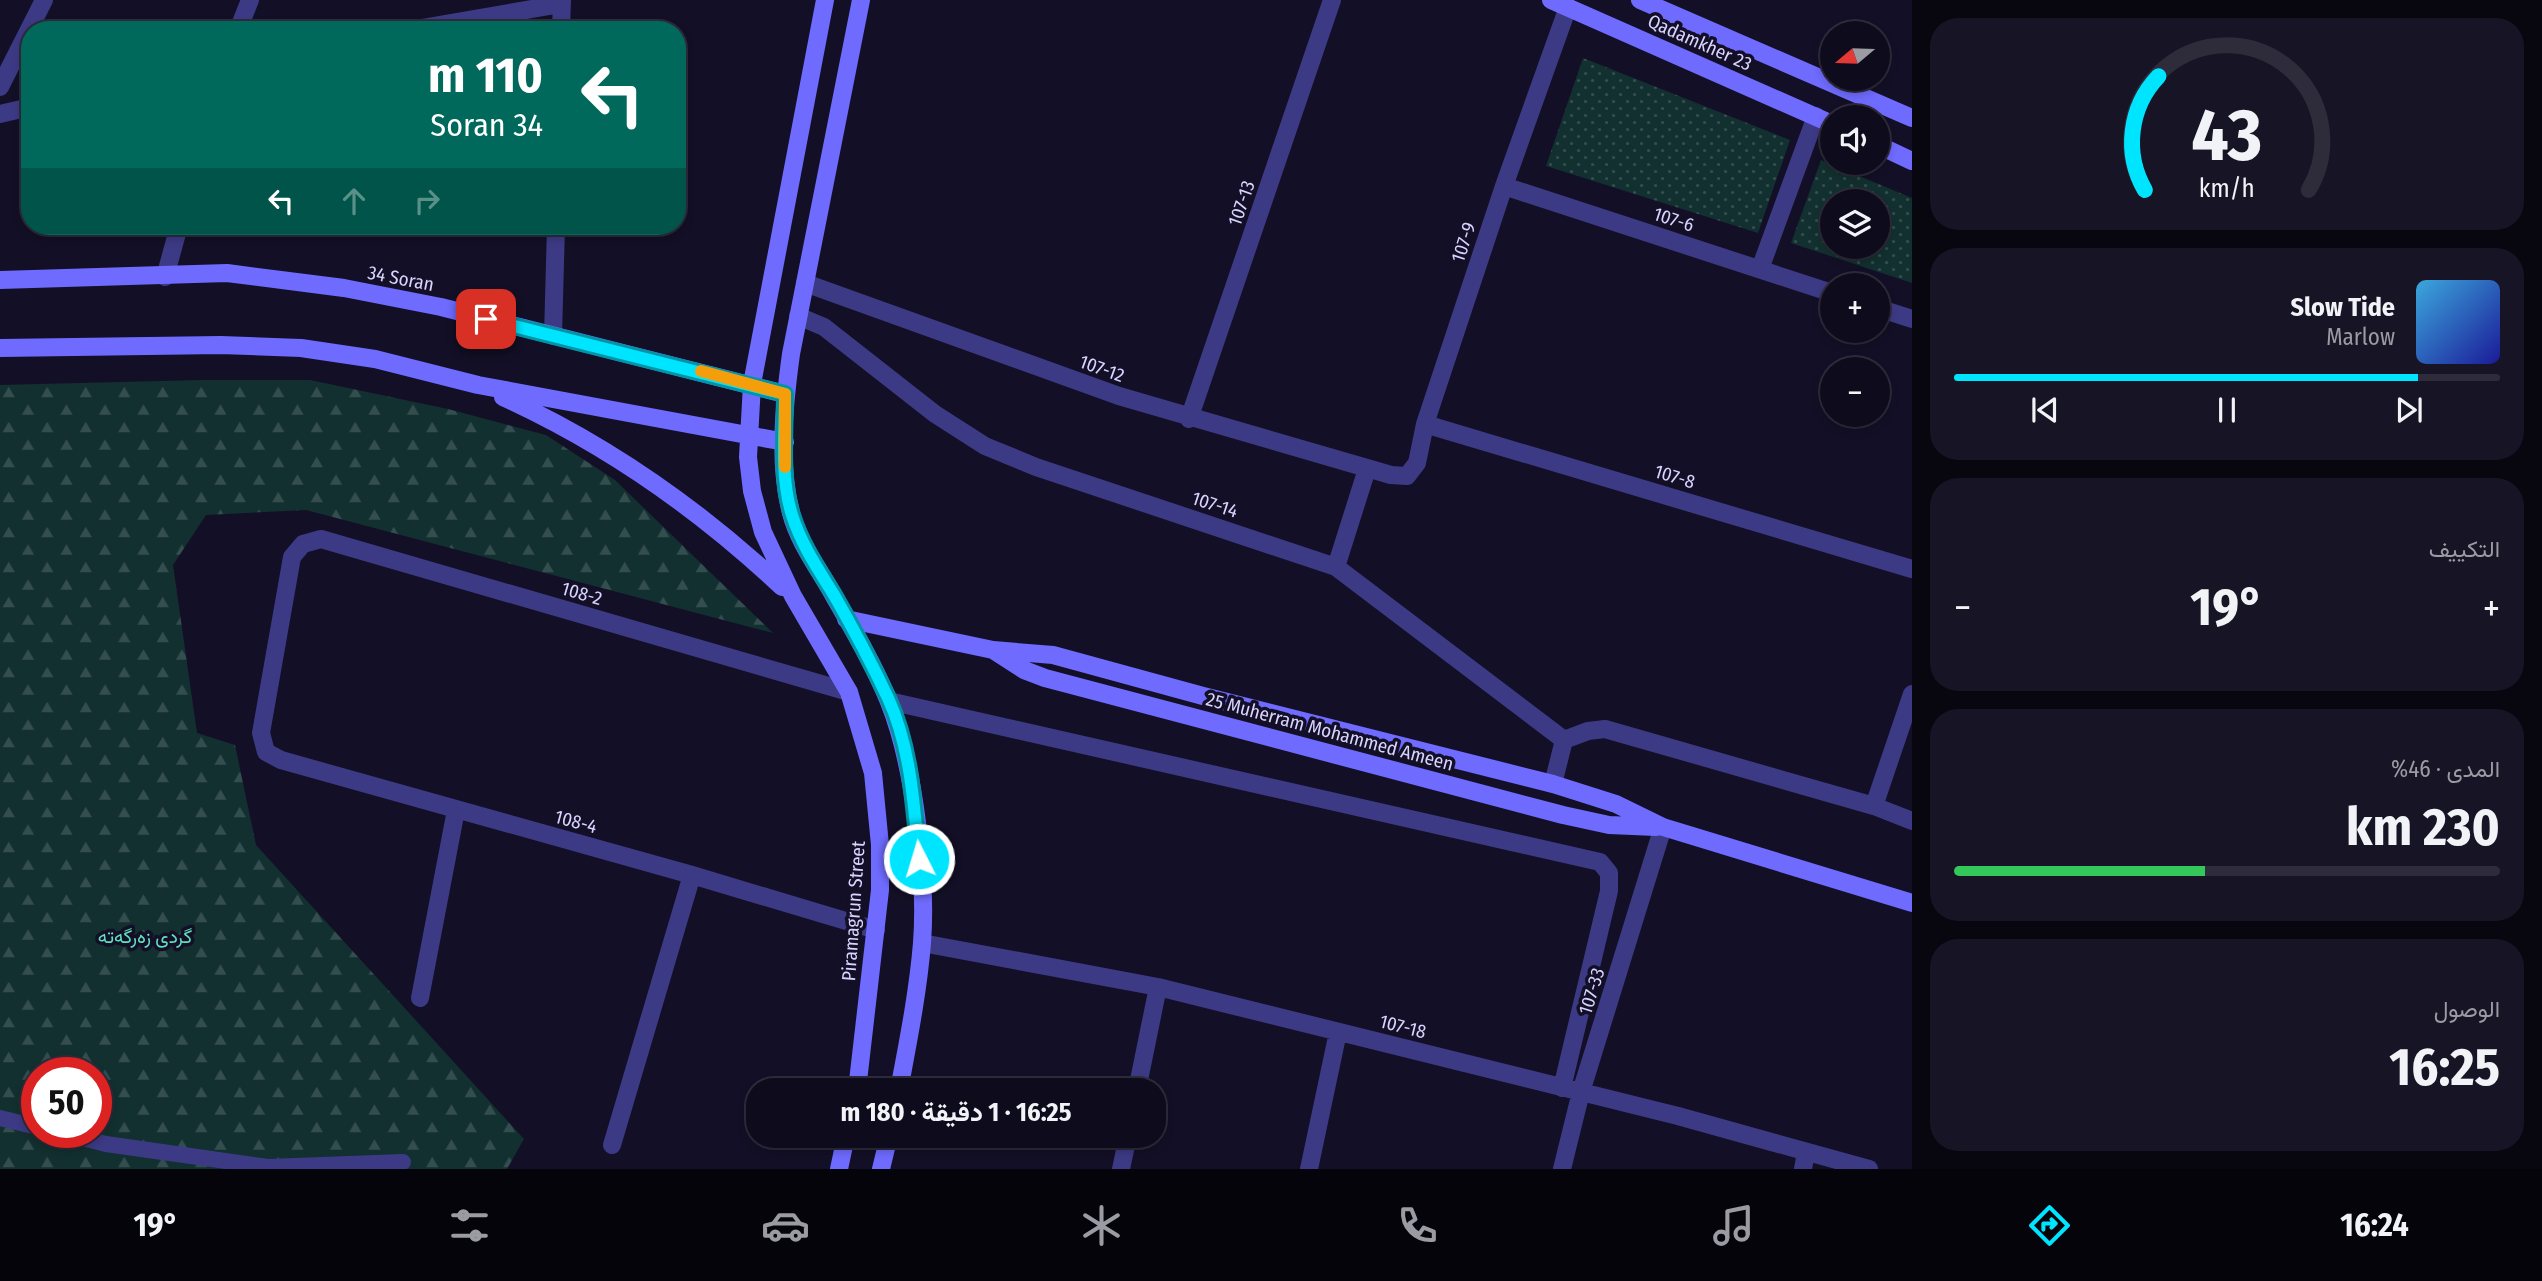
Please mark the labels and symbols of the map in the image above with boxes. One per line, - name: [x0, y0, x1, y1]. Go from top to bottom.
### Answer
- street label: Qadamkher 23: [1644, 9, 1755, 76]
- north arrow: [1820, 21, 1890, 91]
- street label: 107-13: [1223, 178, 1260, 229]
- street label: 107-6: [1651, 202, 1697, 237]
- street label: 107-9: [1446, 219, 1481, 265]
- street label: 34 Soran: [366, 261, 436, 296]
- pin: [456, 289, 516, 349]
- street label: 107-12: [1076, 350, 1127, 387]
- street label: 107-8: [1652, 459, 1698, 493]
- street label: 107-14: [1189, 486, 1241, 523]
- street label: 108-2: [559, 577, 605, 610]
- street label: 25 Muherram Mohammed Ameen: [1204, 687, 1456, 776]
- street label: 108-4: [552, 805, 600, 838]
- position arrow: [882, 822, 956, 896]
- street label: Piramagrun Street: [837, 839, 870, 982]
- park label: گردی زەرگەتە: [98, 925, 192, 948]
- street label: 107-33: [1574, 965, 1609, 1017]
- street label: 107-18: [1377, 1010, 1429, 1043]
- speed limit sign: 50: [21, 1057, 112, 1148]

